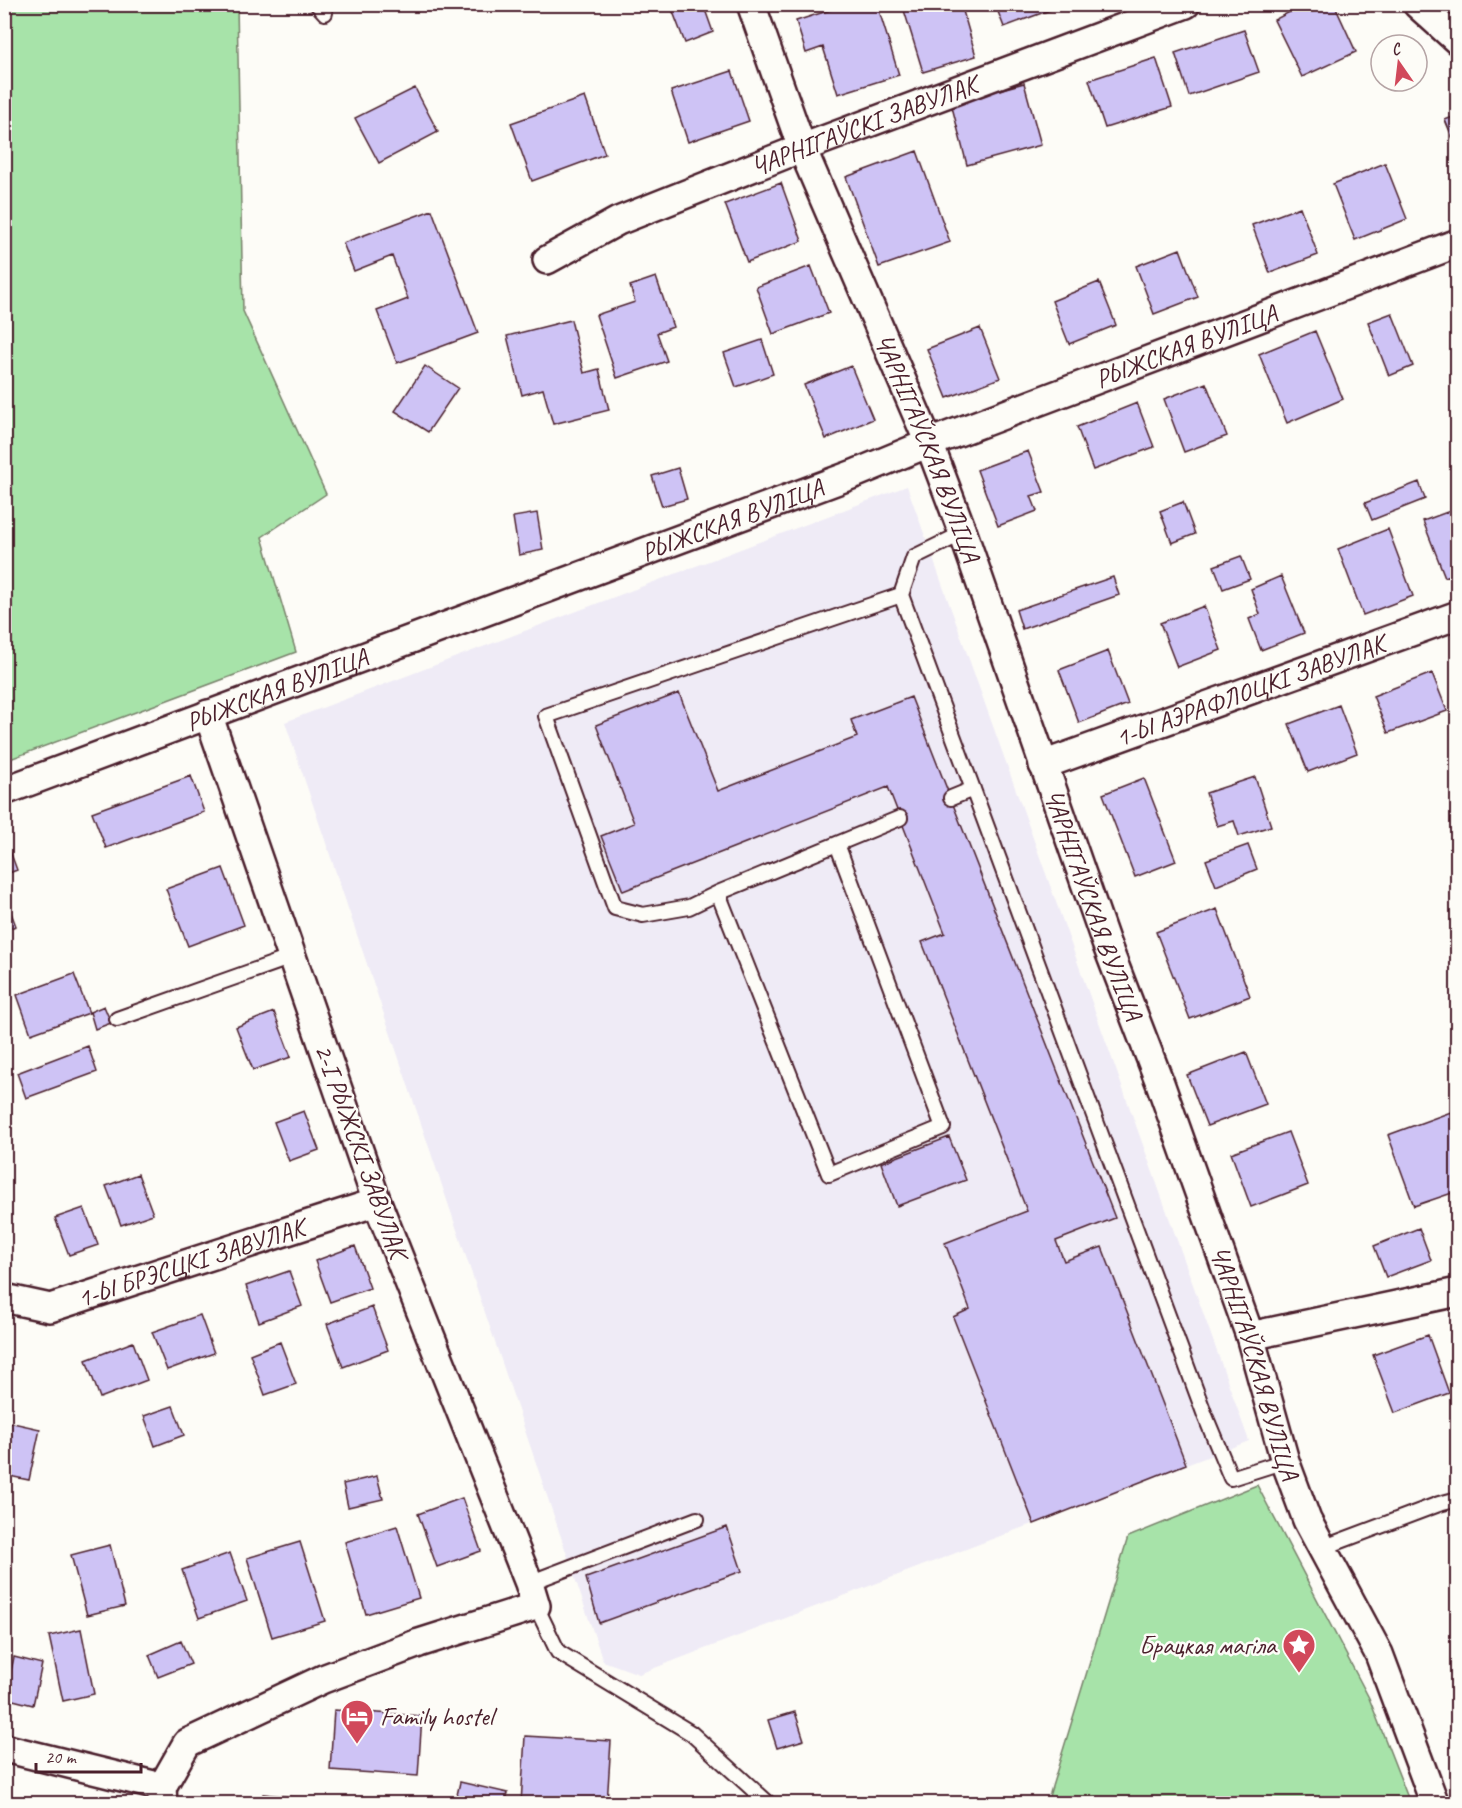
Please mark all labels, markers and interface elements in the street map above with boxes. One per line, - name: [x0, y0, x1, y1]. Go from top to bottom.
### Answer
- north arrow: [1369, 33, 1429, 93]
- text: С: [1389, 38, 1404, 60]
- street label: ЧАРНІГАЎСКІ ЗАВУЛАК: [746, 66, 986, 183]
- street label: РЫЖСКАЯ ВУЛІЦА: [1090, 296, 1283, 395]
- street label: ЧАРНІГАЎСКАЯ ВУЛІЦА: [867, 329, 989, 568]
- street label: РЫЖСКАЯ ВУЛІЦА: [636, 470, 829, 568]
- street label: 1-Ы АЭРАФЛОЦКІ ЗАВУЛАК: [1111, 625, 1394, 754]
- street label: РЫЖСКАЯ ВУЛІЦА: [181, 640, 374, 738]
- street label: ЧАРНІГАЎСКАЯ ВУЛІЦА: [1037, 785, 1151, 1026]
- street label: 2-І РЫЖСКІ ЗАВУЛАК: [307, 1039, 417, 1267]
- street label: 1-Ы БРЭСЦКІ ЗАВУЛАК: [73, 1209, 313, 1315]
- street label: ЧАРНІГАЎСКАЯ ВУЛІЦА: [1203, 1242, 1308, 1486]
- place icon: Брацкая магіла: [1281, 1627, 1317, 1674]
- place label: Брацкая магіла: [1139, 1629, 1278, 1662]
- hotel icon: Family hostel: [339, 1698, 375, 1745]
- place label: Family hostel: [380, 1700, 498, 1733]
- scale bar: [36, 1736, 141, 1774]
- text: 20 m: [45, 1746, 78, 1768]

